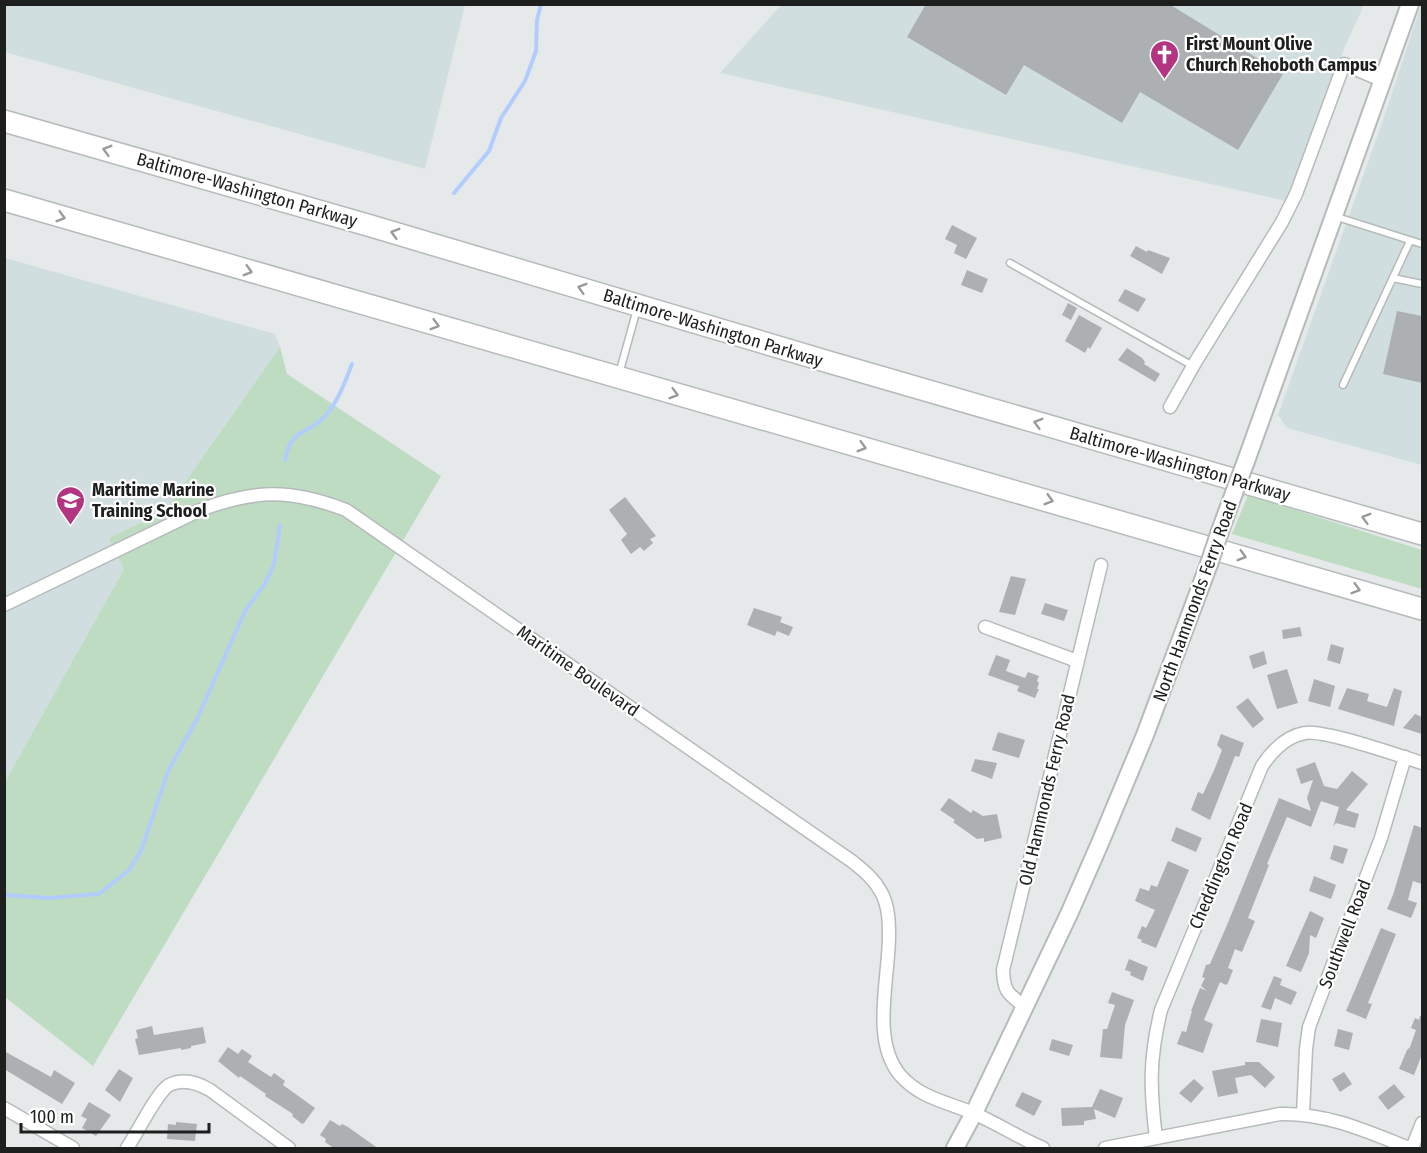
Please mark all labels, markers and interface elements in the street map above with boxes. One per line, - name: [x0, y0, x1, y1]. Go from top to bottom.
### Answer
- place label: First Mount Olive Church Rehoboth Campus: [1186, 33, 1377, 76]
- church icon: First Mount Olive Church Rehoboth Campus: [1149, 38, 1181, 80]
- one-way arrow: [102, 145, 113, 157]
- street label: Baltimore-Washington Parkway: [134, 148, 360, 232]
- one-way arrow: [55, 210, 66, 222]
- one-way arrow: [390, 228, 401, 240]
- one-way arrow: [242, 264, 253, 276]
- one-way arrow: [577, 283, 588, 295]
- street label: Baltimore-Washington Parkway: [601, 284, 825, 372]
- one-way arrow: [429, 318, 440, 330]
- one-way arrow: [668, 387, 679, 399]
- one-way arrow: [1033, 418, 1044, 430]
- street label: Baltimore-Washington Parkway: [1067, 422, 1293, 506]
- one-way arrow: [856, 440, 867, 452]
- place label: Maritime Marine Training School: [92, 479, 214, 522]
- school or university icon: Maritime Marine Training School: [55, 484, 87, 526]
- one-way arrow: [1043, 493, 1054, 505]
- street label: North Hammonds Ferry Road: [1148, 497, 1242, 705]
- one-way arrow: [1361, 513, 1372, 525]
- one-way arrow: [1236, 549, 1247, 561]
- one-way arrow: [1350, 582, 1361, 594]
- street label: Maritime Boulevard: [513, 621, 643, 721]
- street label: Old Hammonds Ferry Road: [1014, 692, 1080, 888]
- street label: Cheddington Road: [1184, 799, 1258, 933]
- street label: Southwell Road: [1314, 876, 1376, 992]
- scale bar: [21, 1096, 208, 1134]
- text: 100 m: [30, 1106, 74, 1128]

